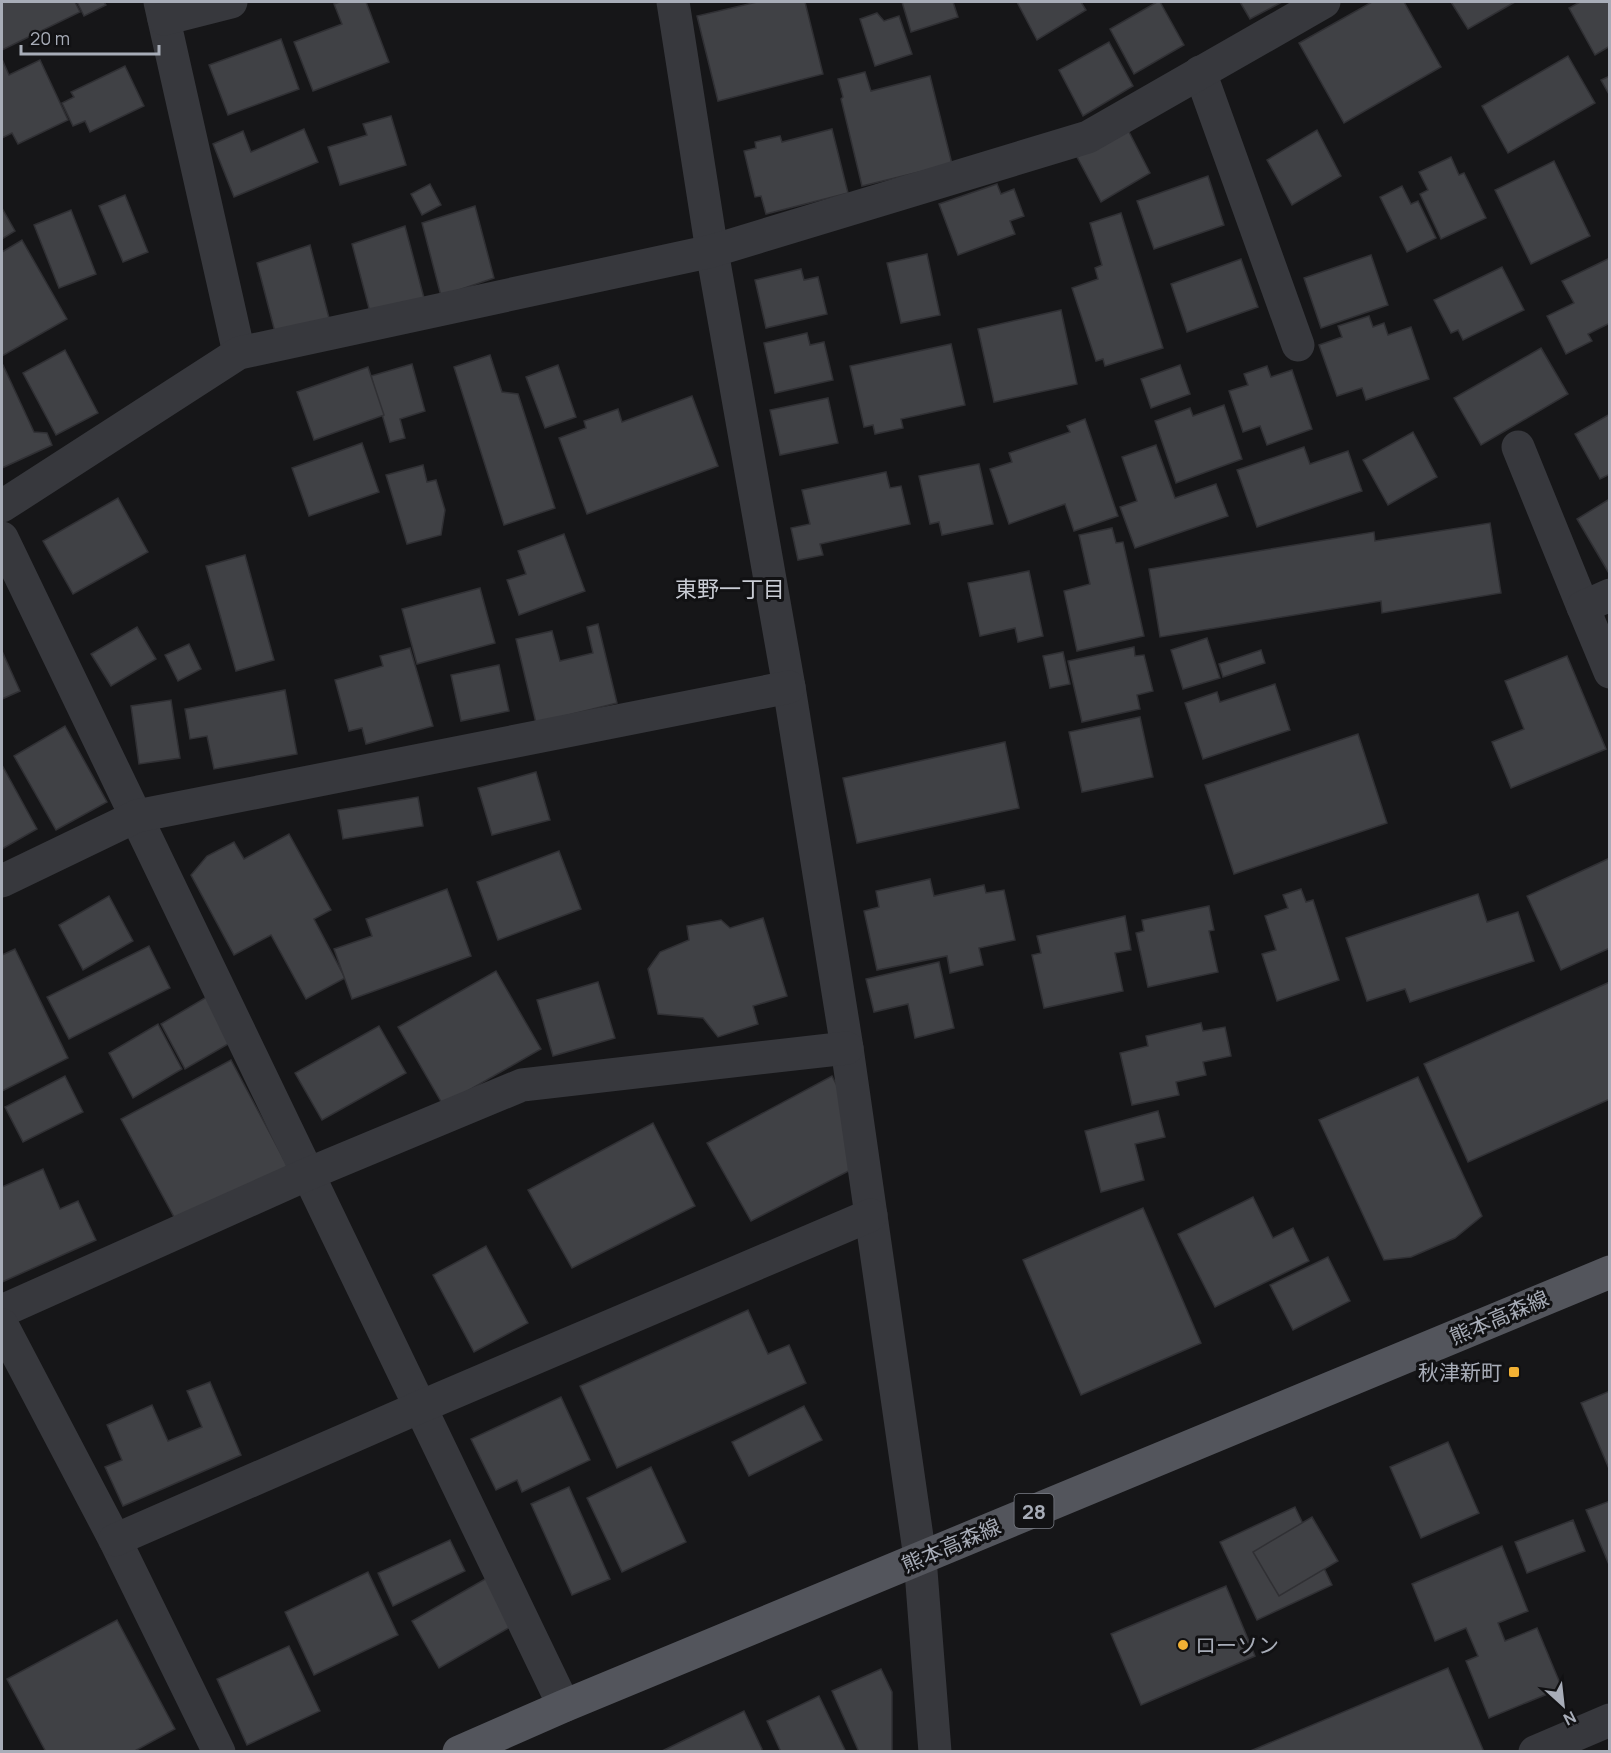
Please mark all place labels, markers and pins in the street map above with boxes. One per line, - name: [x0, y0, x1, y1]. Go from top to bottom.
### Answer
- place label: 秋津新町: [1418, 1358, 1502, 1386]
- marker: 秋津新町: [1507, 1365, 1521, 1379]
- place label: ローソン: [1195, 1631, 1279, 1659]
- marker: ローソン: [1176, 1638, 1190, 1652]

